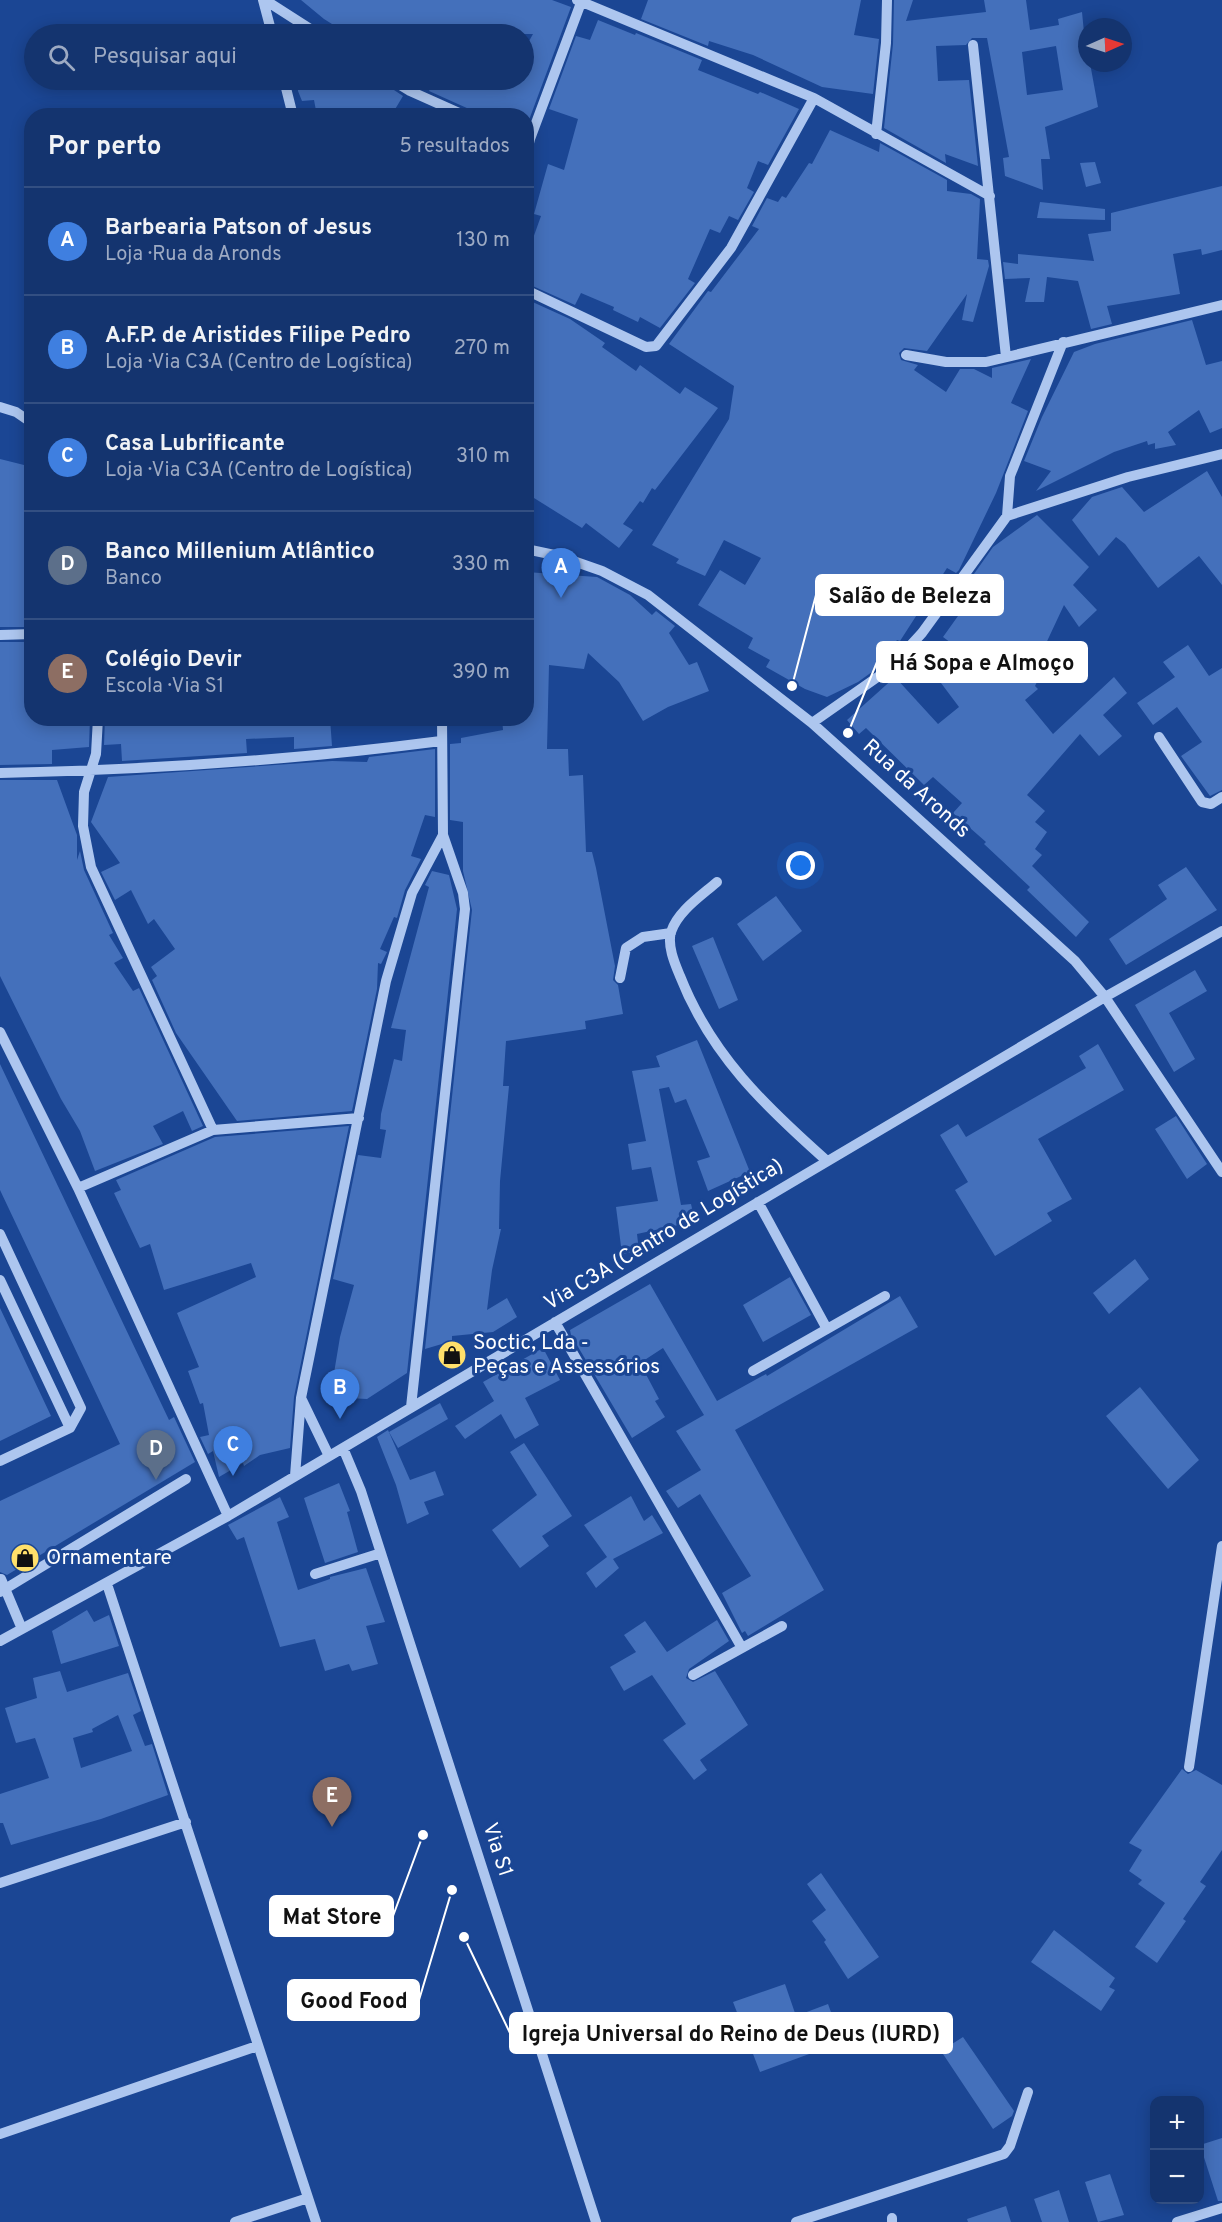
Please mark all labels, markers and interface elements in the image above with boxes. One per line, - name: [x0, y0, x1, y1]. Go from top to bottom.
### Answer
- north arrow: [1078, 18, 1132, 72]
- search box: [24, 24, 534, 90]
- icon: search: [45, 41, 78, 74]
- text: Pesquisar aqui: [93, 44, 237, 71]
- text: Por perto: [48, 131, 162, 164]
- text: 5 resultados: [400, 134, 510, 160]
- text: Barbearia Patson of Jesus: [105, 215, 372, 242]
- text: A: [60, 228, 75, 254]
- text: 130 m: [456, 228, 510, 254]
- text: Loja · Rua da Aronds: [105, 242, 282, 268]
- text: A.F.P. de Aristides Filipe Pedro: [105, 323, 411, 350]
- text: B: [61, 336, 74, 362]
- text: 270 m: [454, 336, 510, 362]
- text: Loja · Via C3A (Centro de Logística): [105, 350, 413, 376]
- text: Casa Lubrificante: [105, 431, 285, 458]
- text: C: [61, 444, 74, 470]
- text: 310 m: [456, 444, 510, 470]
- text: Loja · Via C3A (Centro de Logística): [105, 458, 413, 484]
- text: Banco Millenium Atlântico: [105, 539, 375, 566]
- pin: A: [542, 548, 580, 598]
- text: D: [60, 552, 75, 578]
- text: 330 m: [452, 552, 510, 578]
- text: Banco: [105, 566, 162, 592]
- callout: Salão de Beleza: [816, 575, 1003, 615]
- text: Salão de Beleza: [828, 584, 992, 611]
- callout: Há Sopa e Almoço: [877, 642, 1087, 682]
- text: Colégio Devir: [105, 647, 242, 674]
- text: Há Sopa e Almoço: [890, 651, 1074, 678]
- text: E: [61, 660, 74, 686]
- text: 390 m: [452, 660, 510, 686]
- text: Escola · Via S1: [105, 674, 224, 700]
- street label: Rua da Aronds: [856, 734, 976, 844]
- your location: [786, 851, 815, 880]
- street label: Via C3A (Centro de Logística): [540, 1153, 788, 1317]
- place label: Soctic, Lda - Peças e Assessórios: [473, 1330, 660, 1381]
- shop icon: Soctic, Lda - Peças e Assessórios: [436, 1339, 468, 1371]
- pin: B: [320, 1370, 360, 1419]
- pin: C: [214, 1426, 252, 1476]
- pin: D: [136, 1430, 176, 1480]
- shop icon: Ornamentare: [9, 1542, 41, 1574]
- place label: Ornamentare: [46, 1545, 172, 1572]
- pin: E: [312, 1778, 352, 1827]
- street label: Via S1: [476, 1819, 518, 1881]
- callout: Mat Store: [270, 1896, 393, 1936]
- text: Mat Store: [283, 1905, 381, 1932]
- callout: Good Food: [288, 1980, 419, 2020]
- text: Good Food: [300, 1989, 408, 2016]
- callout: Igreja Universal do Reino de Deus (IURD): [510, 2013, 952, 2053]
- text: Igreja Universal do Reino de Deus (IURD): [522, 2022, 940, 2049]
- map controls: [1150, 2096, 1204, 2204]
- button: +: [1150, 2096, 1204, 2150]
- button: −: [1150, 2150, 1204, 2204]

